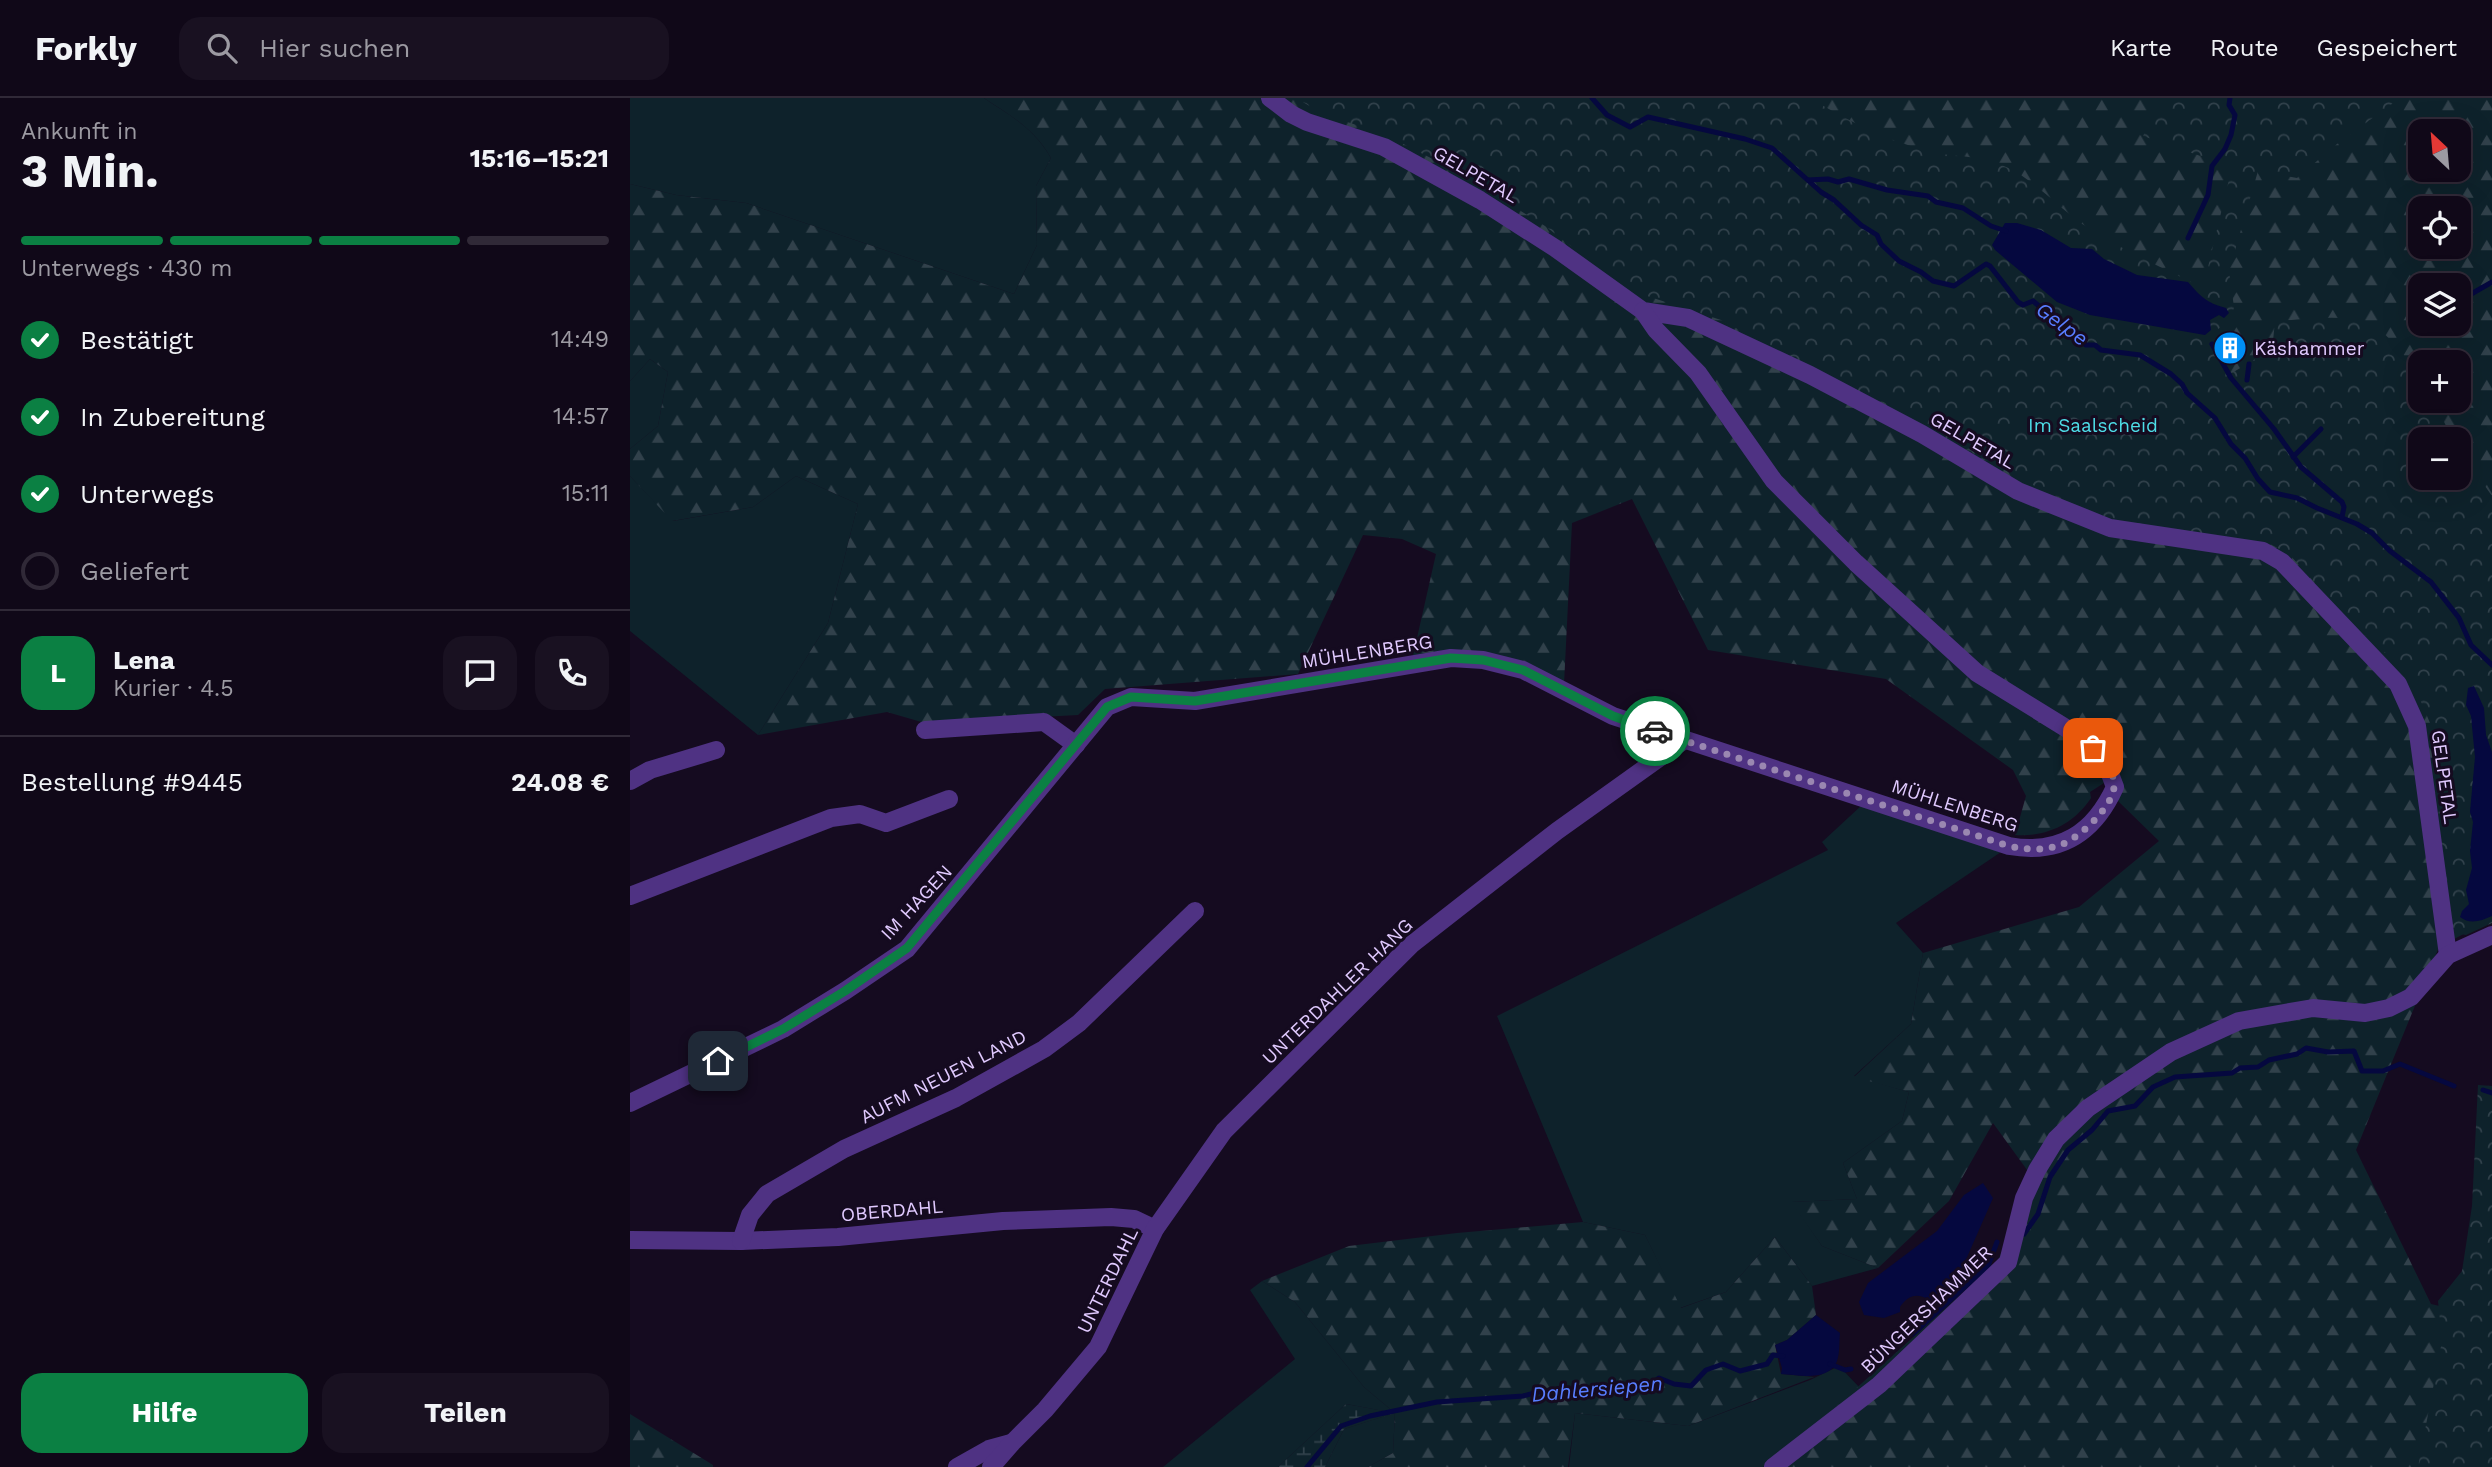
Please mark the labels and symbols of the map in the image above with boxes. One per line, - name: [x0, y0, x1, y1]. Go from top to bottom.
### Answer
- north arrow: [2408, 119, 2471, 182]
- street label: GELPETAL: [1429, 141, 1522, 208]
- water label: Gelpe: [2031, 296, 2093, 351]
- building icon: Käshammer: [2211, 329, 2249, 367]
- place label: Käshammer: [2254, 337, 2365, 360]
- street label: GELPETAL: [1926, 407, 2019, 474]
- park label: Im Saalscheid: [2028, 414, 2158, 437]
- street label: MÜHLENBERG: [1300, 630, 1434, 673]
- courier: [1620, 696, 1690, 766]
- pin: [2063, 718, 2123, 778]
- street label: GELPETAL: [2427, 729, 2462, 826]
- street label: MÜHLENBERG: [1889, 774, 2021, 837]
- street label: IM HAGEN: [876, 860, 957, 945]
- street label: UNTERDAHLER HANG: [1257, 914, 1417, 1069]
- street label: AUFM NEUEN LAND: [856, 1025, 1030, 1128]
- pin: [688, 1031, 748, 1091]
- street label: OBERDAHL: [840, 1195, 944, 1226]
- street label: UNTERDAHL: [1072, 1224, 1143, 1337]
- street label: BÜNGERSHAMMER: [1856, 1241, 1997, 1378]
- water label: Dahlersiepen: [1530, 1370, 1664, 1407]

